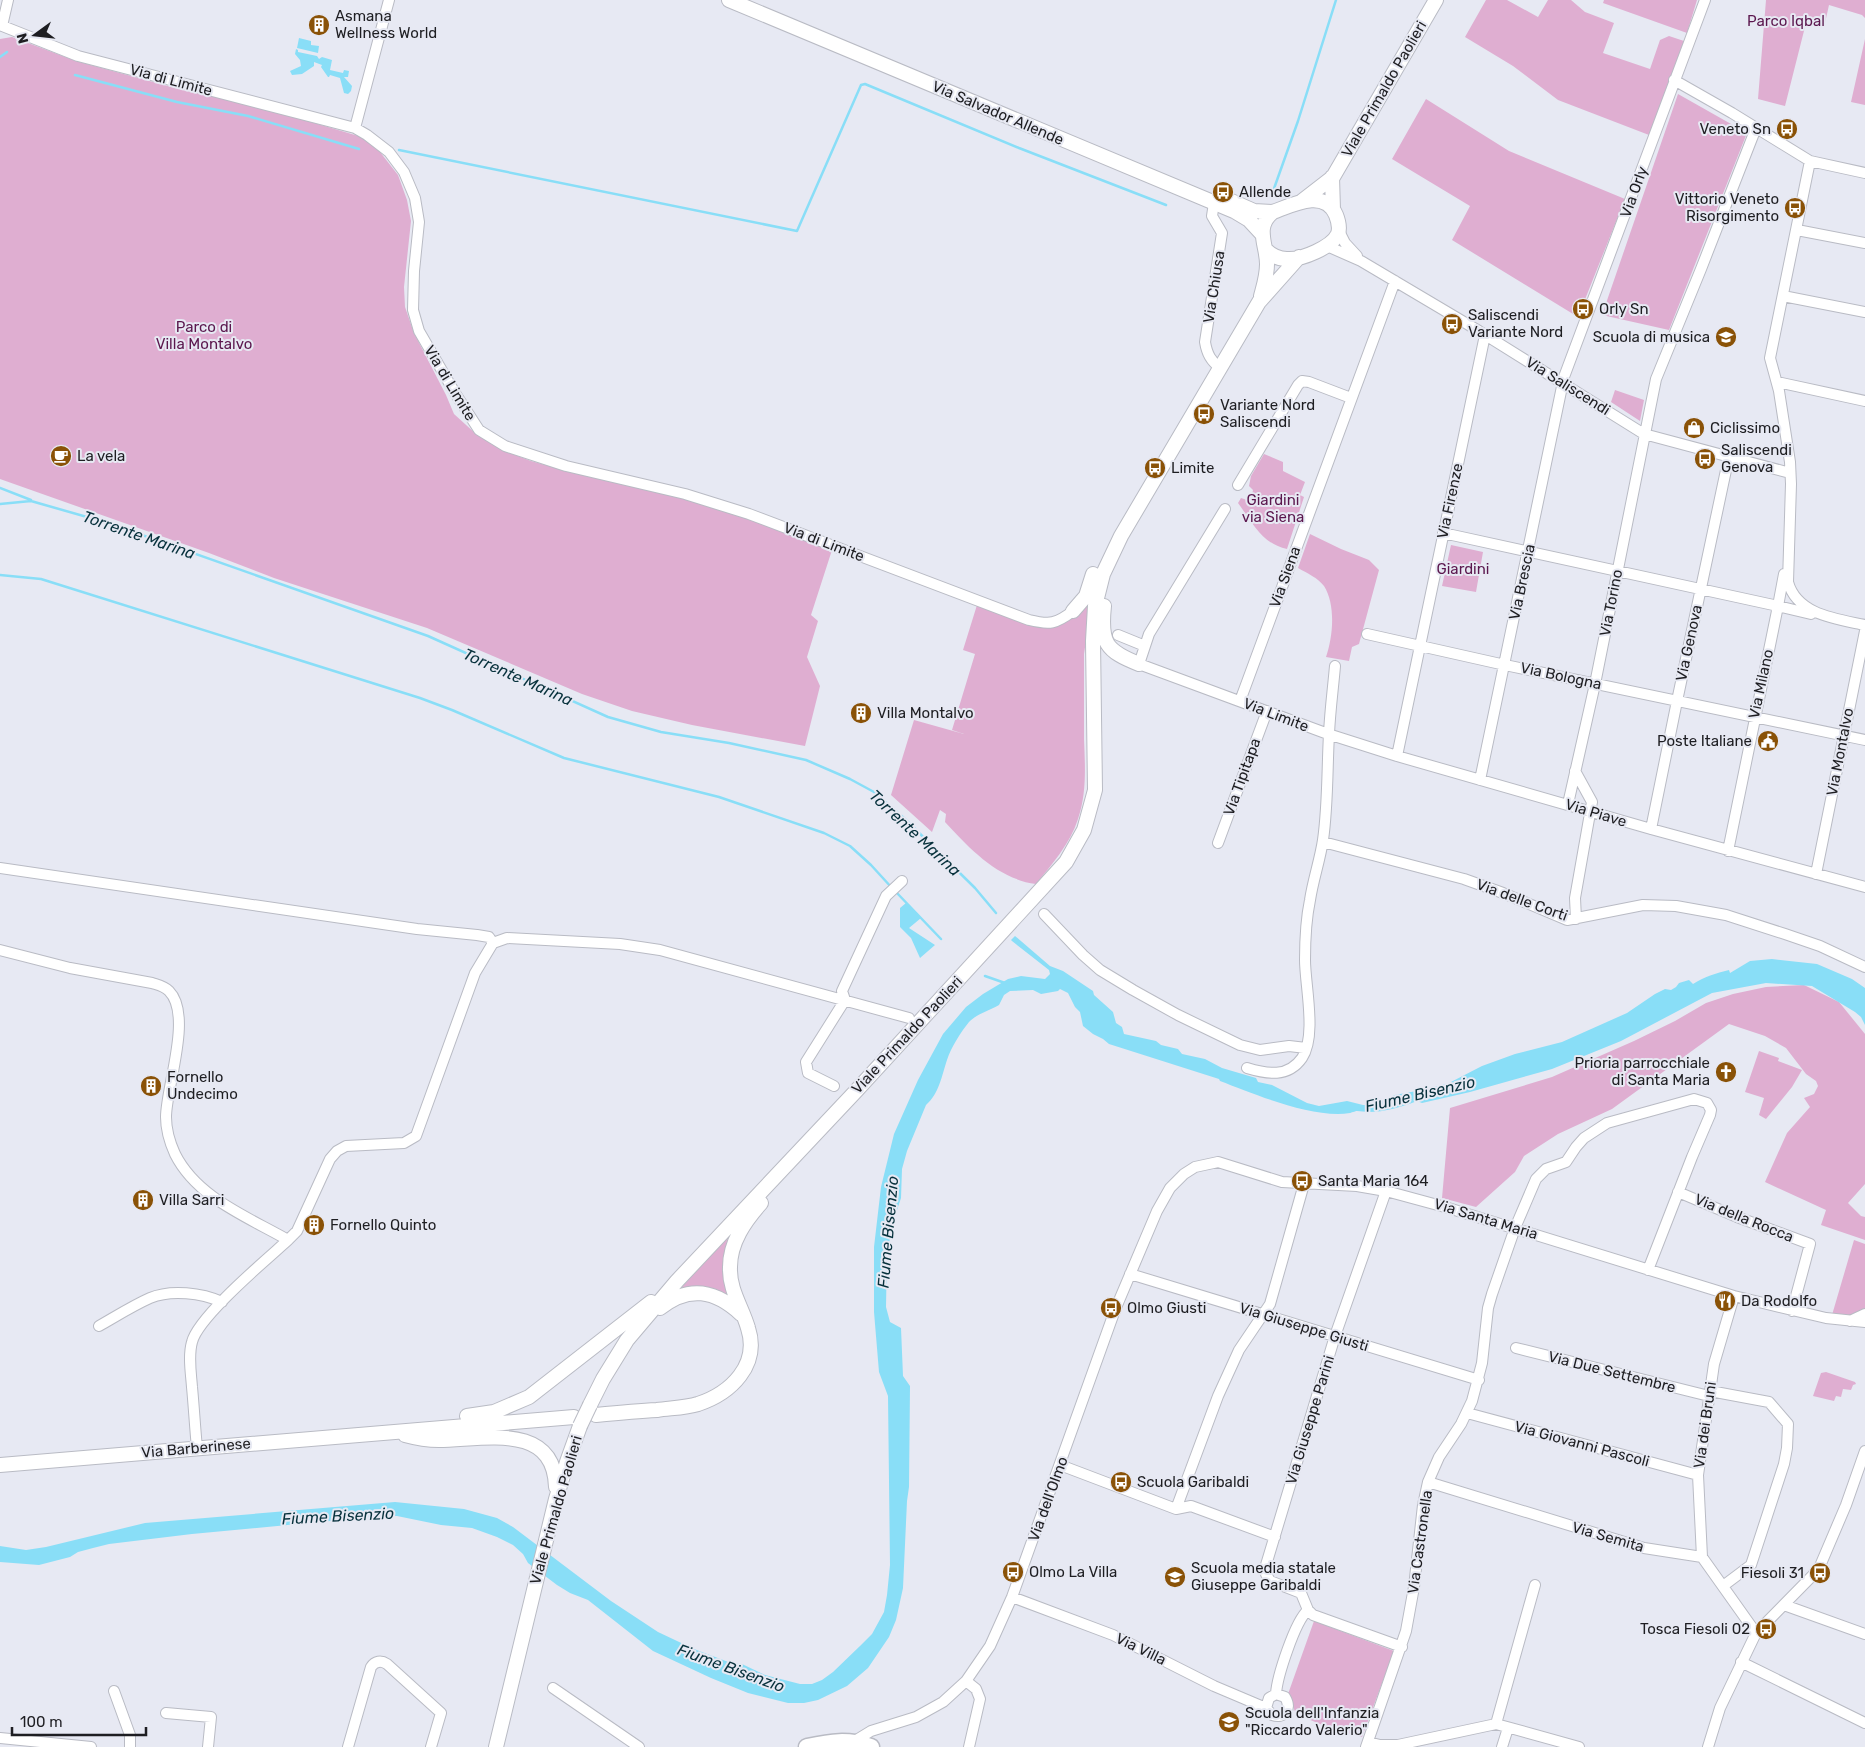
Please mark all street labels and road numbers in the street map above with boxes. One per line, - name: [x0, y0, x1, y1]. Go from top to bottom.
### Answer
- street label: Viale Primaldo Paolieri: [1338, 18, 1430, 160]
- street label: Via di Limite: [128, 60, 214, 100]
- street label: Via Salvador Allende: [929, 77, 1067, 149]
- street label: Via Orly: [1616, 164, 1652, 220]
- street label: Via Chiusa: [1199, 250, 1229, 324]
- street label: Via di Limite: [420, 342, 480, 424]
- street label: Via Saliscendi: [1522, 353, 1614, 419]
- street label: Via Firenze: [1433, 462, 1467, 540]
- street label: Via di Limite: [781, 518, 867, 566]
- street label: Via Brescia: [1505, 542, 1539, 622]
- street label: Via Siena: [1266, 544, 1304, 610]
- street label: Via Torino: [1596, 568, 1626, 638]
- street label: Via Genova: [1672, 603, 1706, 683]
- street label: Via Milano: [1745, 648, 1777, 720]
- street label: Via Bologna: [1519, 659, 1603, 693]
- street label: Via Limite: [1241, 694, 1311, 736]
- street label: Via Montalvo: [1823, 706, 1857, 798]
- street label: Via Tipitapa: [1220, 736, 1264, 818]
- street label: Via Piave: [1563, 795, 1629, 831]
- street label: Via delle Corti: [1474, 875, 1570, 925]
- street label: Viale Primaldo Paolieri: [848, 972, 966, 1098]
- street label: Via della Rocca: [1692, 1190, 1796, 1246]
- street label: Via Santa Maria: [1432, 1195, 1540, 1243]
- street label: Via Giuseppe Giusti: [1237, 1299, 1371, 1355]
- street label: Via Due Settembre: [1546, 1347, 1678, 1397]
- street label: Via Giuseppe Parini: [1282, 1353, 1338, 1487]
- street label: Via dei Bruni: [1690, 1380, 1720, 1470]
- street label: Via Giovanni Pascoli: [1513, 1417, 1651, 1471]
- street label: Viale Primaldo Paolieri: [526, 1433, 586, 1587]
- street label: Via Barberinese: [141, 1434, 251, 1462]
- street label: Via dell'Olmo: [1024, 1454, 1072, 1544]
- street label: Via Castronella: [1404, 1489, 1436, 1595]
- street label: Via Semita: [1570, 1518, 1646, 1556]
- street label: Via Villa: [1113, 1629, 1169, 1669]

